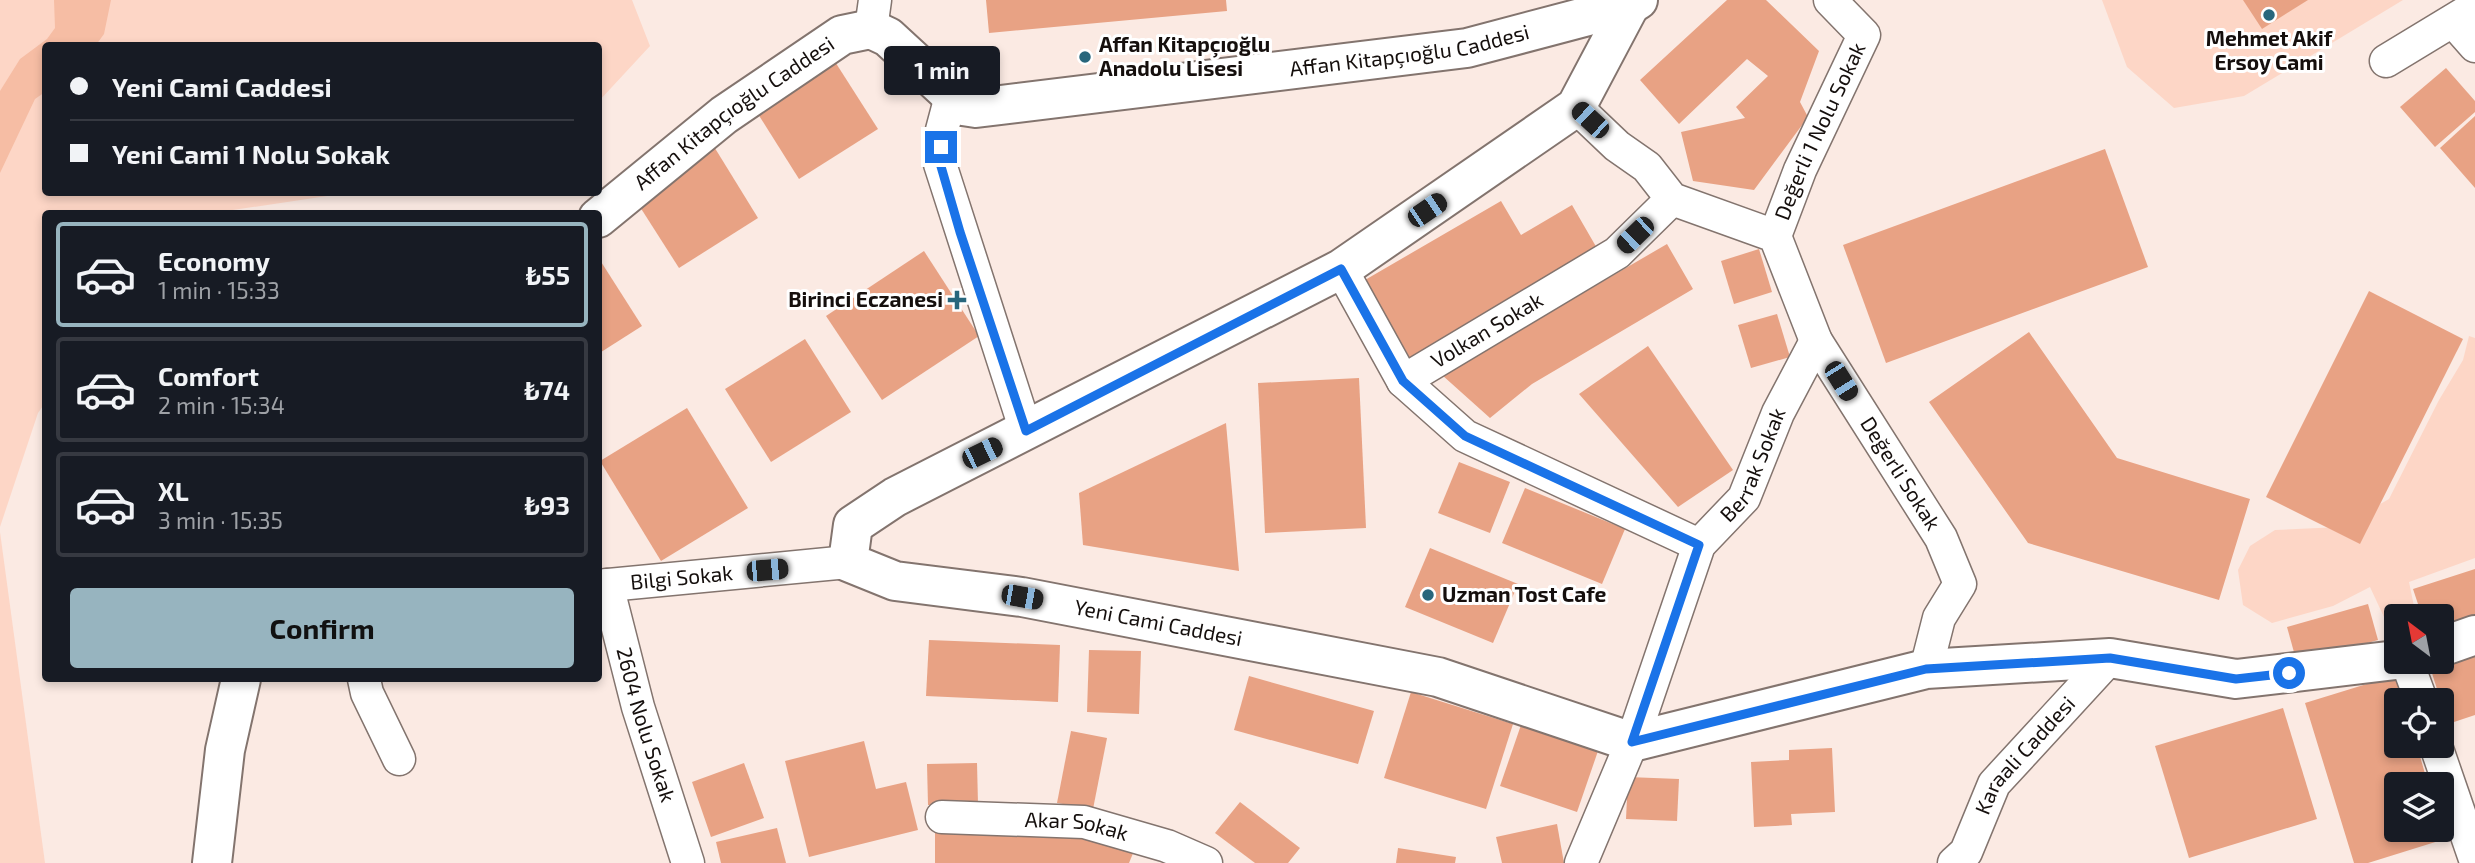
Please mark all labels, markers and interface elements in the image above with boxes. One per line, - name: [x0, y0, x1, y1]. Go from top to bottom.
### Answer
- marker: Mehmet Akif Ersoy Cami: [2261, 7, 2277, 23]
- street label: Affan Kitapçıoğlu Caddesi: [1288, 18, 1532, 81]
- place label: Mehmet Akif Ersoy Cami: [2206, 25, 2333, 75]
- street label: Affan Kitapçıoğlu Caddesi: [628, 30, 838, 194]
- place label: Affan Kitapçıoğlu Anadolu Lisesi: [1099, 31, 1270, 80]
- street label: Değerli 1 Nolu Sokak: [1768, 38, 1870, 223]
- callout: 1 min: [883, 46, 999, 94]
- marker: Affan Kitapçıoğlu Anadolu Lisesi: [1077, 49, 1093, 65]
- text: 1 min: [914, 56, 970, 84]
- text: Yeni Cami Caddesi: [112, 71, 332, 102]
- car: [1568, 98, 1613, 142]
- route end: [925, 131, 957, 163]
- text: Yeni Cami 1 Nolu Sokak: [112, 138, 390, 169]
- car: [1404, 190, 1451, 230]
- car: [1613, 213, 1658, 257]
- icon: car: [74, 243, 137, 306]
- text: Economy: [158, 245, 270, 276]
- text: ₺55: [526, 259, 570, 290]
- text: 1 min · 15:33: [158, 276, 280, 304]
- place label: Birinci Eczanesi: [788, 286, 943, 311]
- street label: Volkan Sokak: [1426, 286, 1547, 372]
- marker: Birinci Eczanesi: [949, 292, 965, 308]
- icon: car: [74, 358, 137, 421]
- car: [1821, 358, 1862, 404]
- text: Comfort: [158, 360, 259, 391]
- text: ₺74: [524, 374, 570, 405]
- text: 2 min · 15:34: [158, 391, 285, 419]
- street label: Berrak Sokak: [1714, 404, 1790, 526]
- street label: Değerli Sokak: [1856, 411, 1947, 534]
- car: [959, 434, 1006, 472]
- icon: car: [74, 473, 137, 536]
- text: XL: [158, 475, 189, 506]
- text: ₺93: [524, 489, 570, 520]
- text: 3 min · 15:35: [158, 506, 283, 534]
- car: [746, 558, 789, 582]
- street label: Bilgi Sokak: [629, 559, 734, 594]
- place label: Uzman Tost Cafe: [1442, 581, 1607, 606]
- car: [1000, 583, 1045, 611]
- marker: Uzman Tost Cafe: [1420, 587, 1436, 603]
- button: Confirm: [70, 588, 574, 668]
- street label: Yeni Cami Caddesi: [1072, 593, 1245, 650]
- north arrow: [2384, 604, 2454, 674]
- map controls: [2384, 604, 2454, 842]
- street label: 2604 Nolu Sokak: [612, 644, 682, 805]
- route start: [2273, 657, 2305, 689]
- button: locate: [2384, 688, 2454, 758]
- street label: Karaali Caddesi: [1969, 690, 2080, 818]
- button: layers: [2384, 772, 2454, 842]
- street label: Akar Sokak: [1024, 806, 1132, 845]

